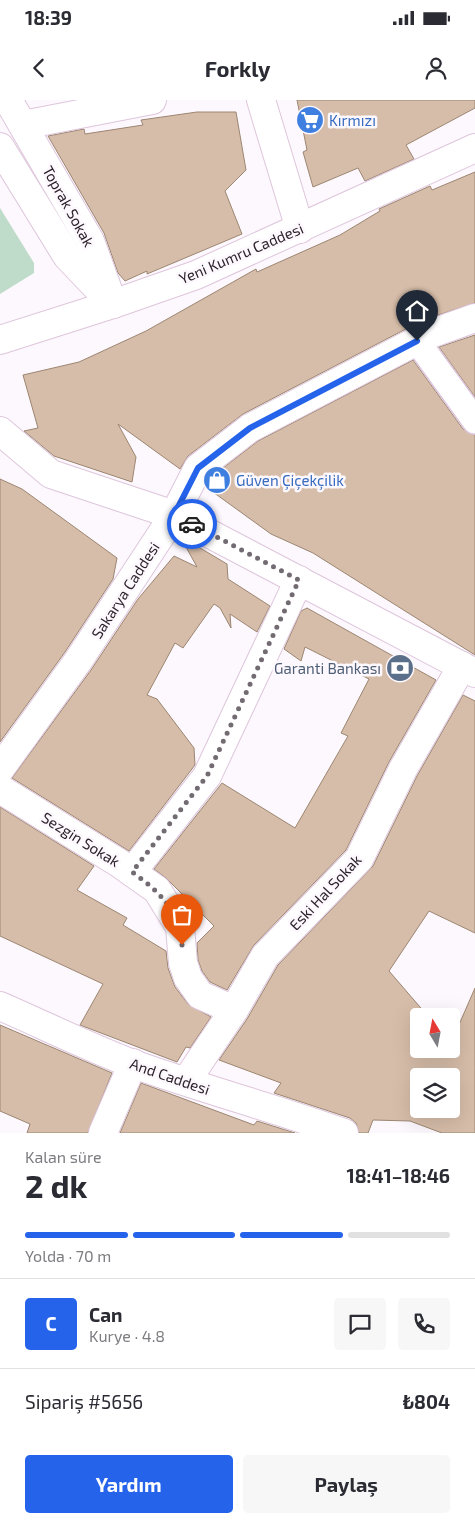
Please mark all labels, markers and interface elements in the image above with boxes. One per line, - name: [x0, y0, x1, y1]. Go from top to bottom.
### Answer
- text: 18:39: [25, 6, 72, 29]
- icon: back: [25, 54, 53, 82]
- icon: person: [422, 54, 450, 82]
- text: Forkly: [205, 55, 270, 81]
- supermarket icon: Kırmızı: [295, 105, 325, 135]
- place label: Kırmızı: [329, 111, 376, 129]
- street label: Toprak Sokak: [39, 162, 99, 250]
- street label: Yeni Kumru Caddesi: [176, 219, 306, 287]
- pin: [396, 290, 438, 341]
- icon: home: [403, 297, 431, 325]
- shop icon: Güven Çiçekçilik: [202, 465, 232, 495]
- place label: Güven Çiçekçilik: [236, 471, 344, 490]
- courier: [167, 499, 217, 549]
- icon: car: [178, 510, 206, 538]
- street label: Sakarya Caddesi: [87, 538, 163, 642]
- bank icon: Garanti Bankası: [385, 653, 415, 683]
- place label: Garanti Bankası: [274, 659, 381, 677]
- street label: Sezgin Sokak: [39, 808, 124, 870]
- street label: Eski Hal Sokak: [285, 850, 365, 934]
- pin: [161, 894, 203, 945]
- icon: bag: [168, 901, 196, 929]
- north arrow: [410, 1008, 460, 1058]
- map controls: [410, 1008, 460, 1118]
- street label: And Caddesi: [128, 1054, 212, 1098]
- button: layers: [410, 1068, 460, 1118]
- text: Kalan süre: [25, 1147, 102, 1166]
- text: 18:41–18:46: [346, 1164, 450, 1187]
- text: 2 dk: [25, 1166, 88, 1204]
- text: Yolda · 70 m: [25, 1246, 111, 1265]
- button: chat: [334, 1298, 386, 1350]
- button: phone: [398, 1298, 450, 1350]
- text: Can: [89, 1303, 122, 1326]
- text: C: [45, 1312, 57, 1335]
- text: Kurye · 4.8: [89, 1326, 165, 1345]
- text: Sipariş #5656: [25, 1390, 143, 1413]
- text: ₺804: [403, 1390, 450, 1413]
- button: Yardım: [25, 1455, 233, 1513]
- button: Paylaş: [243, 1455, 450, 1513]

